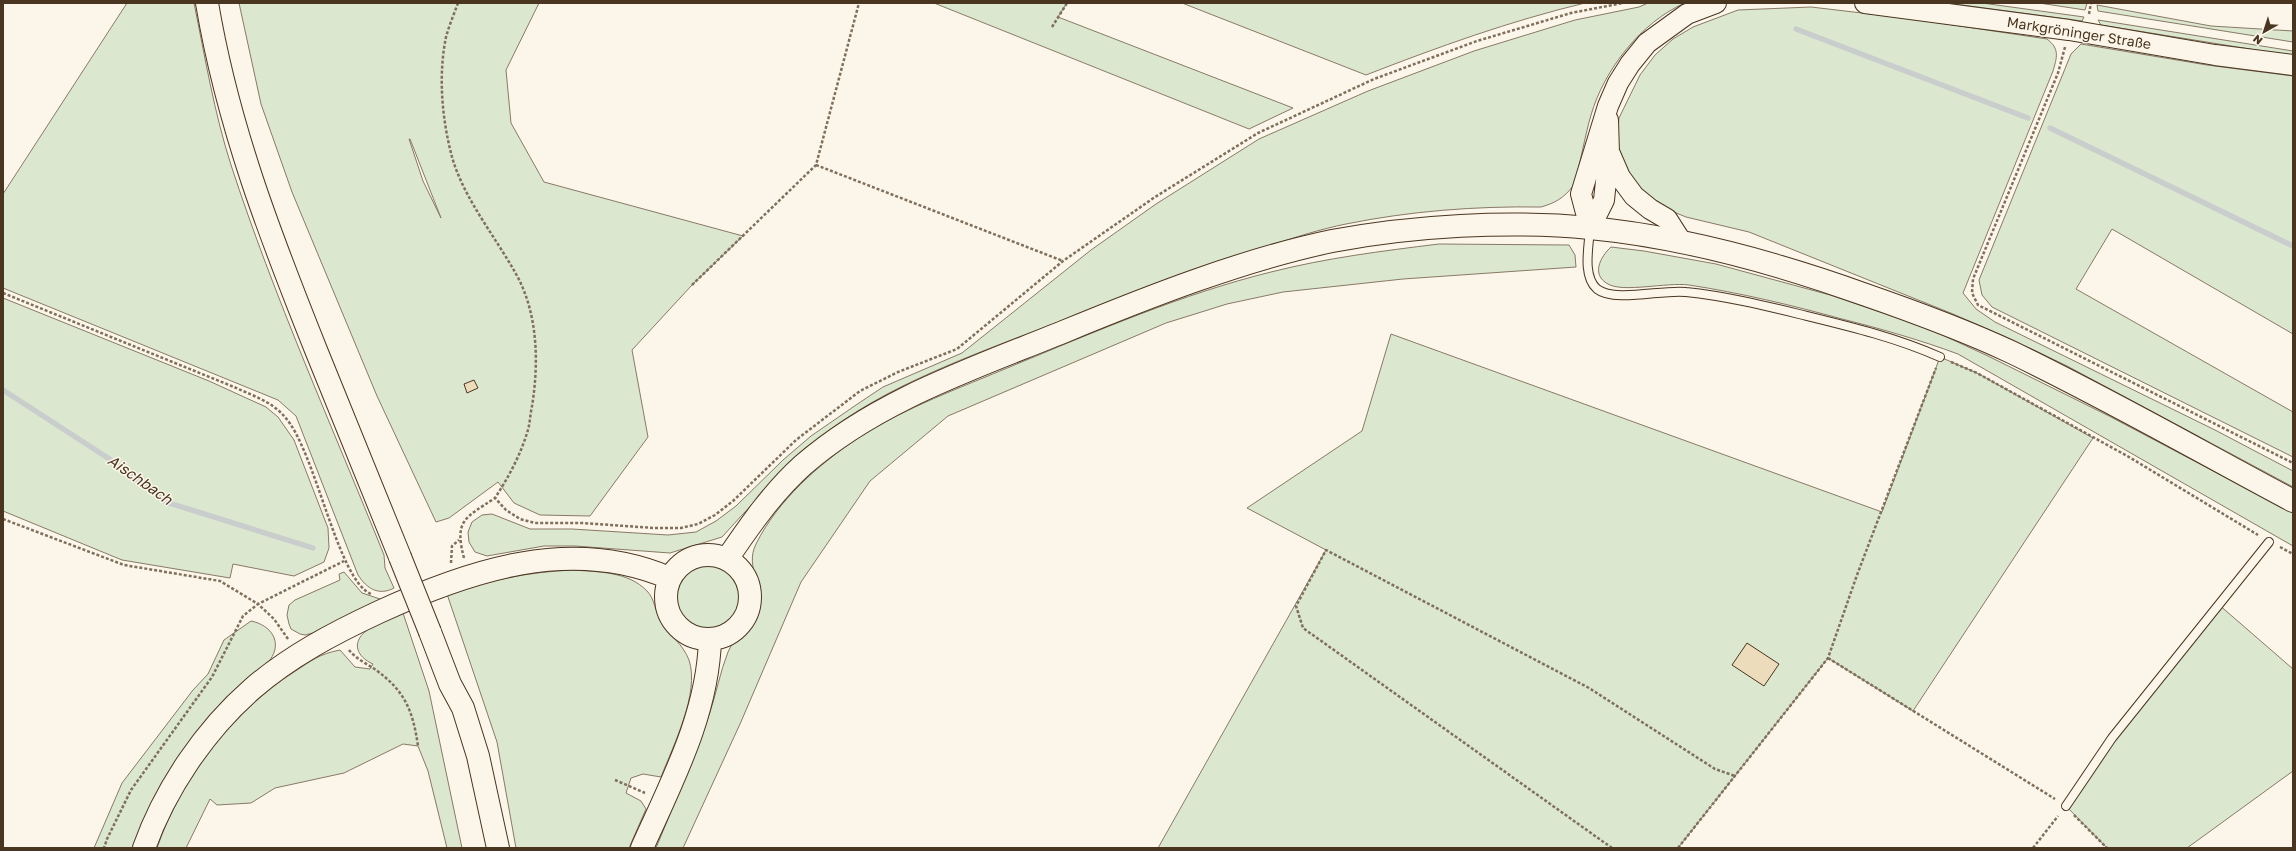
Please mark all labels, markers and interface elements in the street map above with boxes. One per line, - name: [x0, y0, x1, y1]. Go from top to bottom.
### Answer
- north arrow: [2244, 12, 2284, 52]
- street label: Markgröninger Straße: [2006, 13, 2152, 52]
- text: N: [2250, 32, 2265, 48]
- water label: Aischbach: [105, 450, 177, 508]

